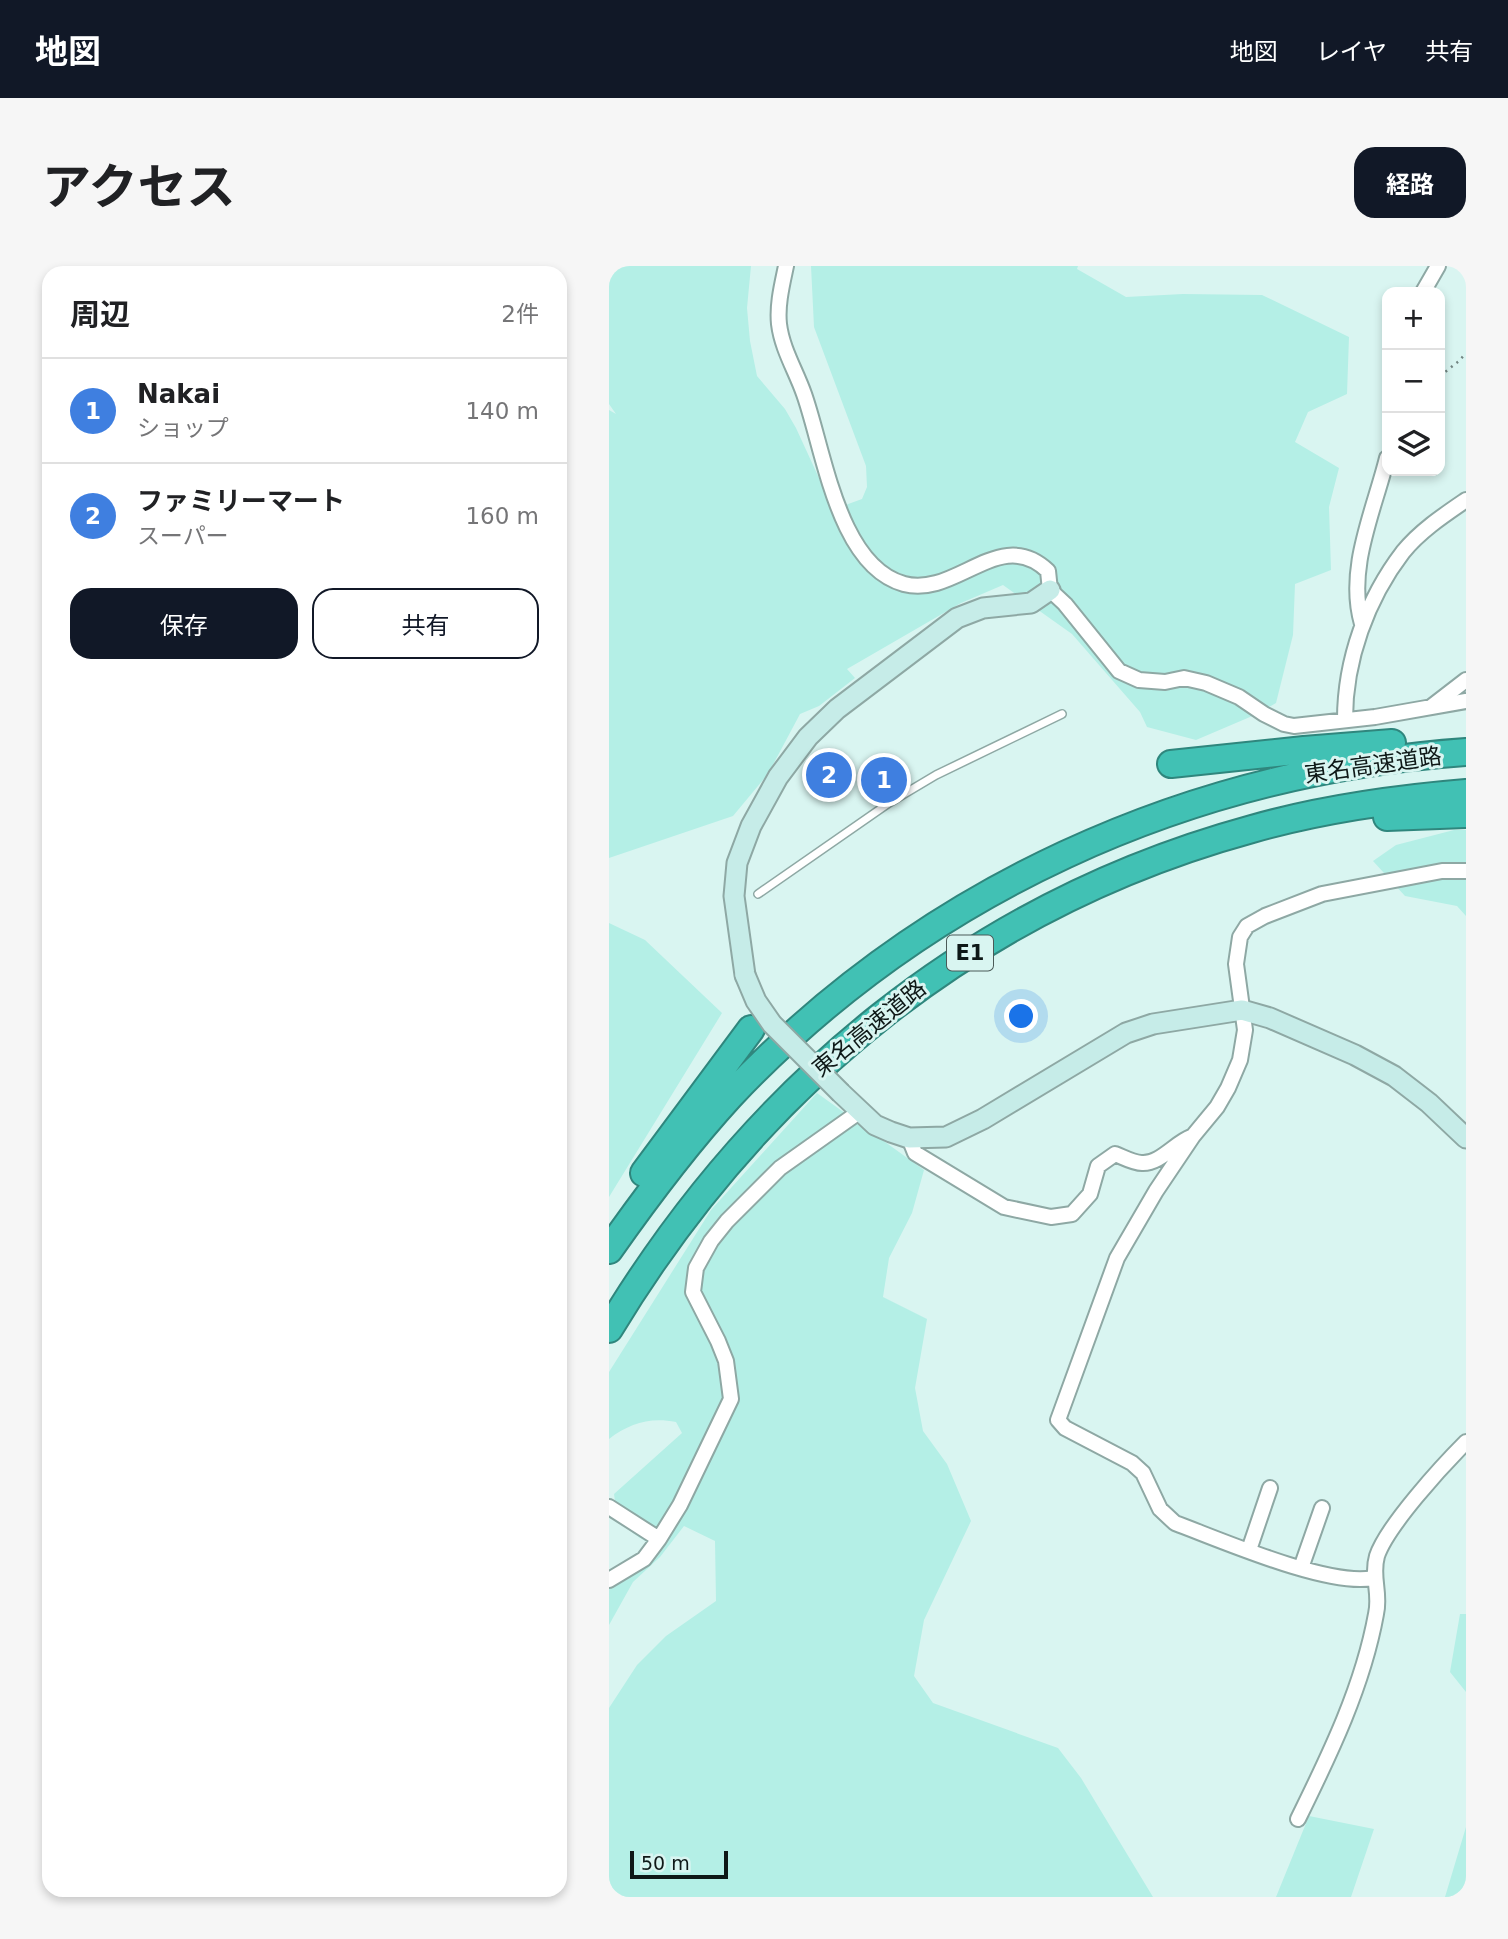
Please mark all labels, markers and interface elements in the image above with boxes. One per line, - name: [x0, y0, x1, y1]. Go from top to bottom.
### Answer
- text: 地図: [35, 32, 101, 71]
- text: 地図: [1230, 38, 1278, 66]
- text: レイヤ: [1316, 38, 1387, 66]
- text: 共有: [1425, 38, 1473, 66]
- button: 経路: [1354, 147, 1466, 218]
- text: アクセス: [42, 159, 236, 216]
- map controls: [1382, 287, 1445, 476]
- button: +: [1382, 287, 1445, 350]
- text: 周辺: [70, 297, 130, 332]
- text: 2件: [501, 301, 539, 327]
- button: −: [1382, 350, 1445, 413]
- text: Nakai: [137, 379, 220, 409]
- text: 1: [85, 398, 101, 424]
- text: 140 m: [465, 398, 539, 424]
- button: layers: [1382, 413, 1445, 476]
- text: ショップ: [137, 415, 229, 441]
- text: ファミリーマート: [137, 486, 345, 516]
- text: 2: [85, 503, 101, 529]
- text: 160 m: [465, 503, 539, 529]
- text: スーパー: [137, 523, 229, 549]
- button: 保存: [70, 588, 298, 659]
- button: 共有: [312, 588, 539, 659]
- street label: 東名高速道路: [1303, 743, 1443, 787]
- pin: 2: [806, 749, 852, 801]
- pin: 1: [861, 754, 907, 806]
- road number: E1: [947, 936, 993, 970]
- street label: 東名高速道路: [807, 974, 931, 1082]
- your location: [1004, 999, 1038, 1033]
- scale bar: [630, 1848, 728, 1880]
- text: 50 m: [641, 1852, 690, 1874]

